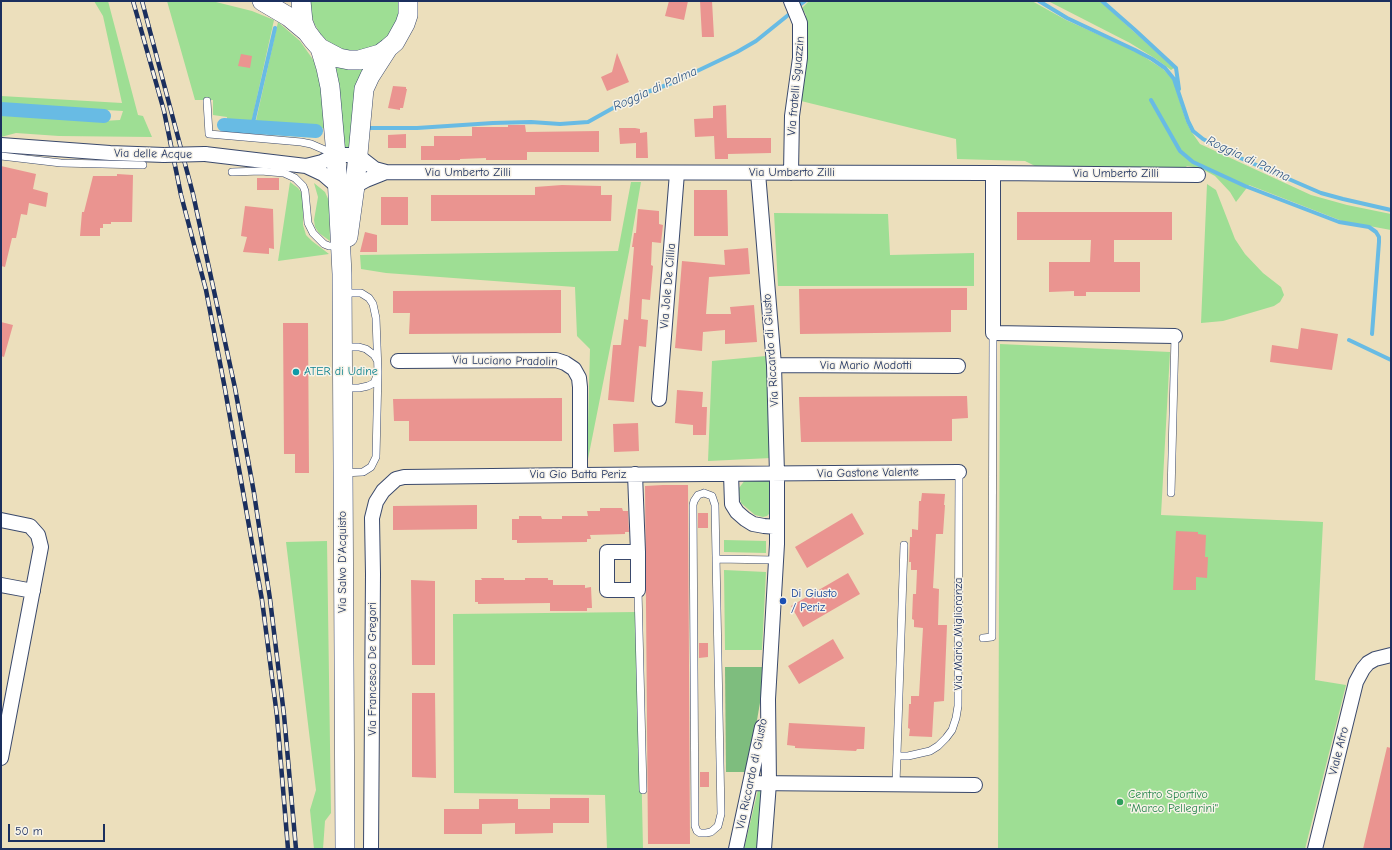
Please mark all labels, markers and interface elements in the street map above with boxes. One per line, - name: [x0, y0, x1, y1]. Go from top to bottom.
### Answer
- street label: Via fratelli Sguazzin: [784, 36, 808, 136]
- water label: Roggia di Palma: [610, 63, 700, 115]
- water label: Roggia di Palma: [1204, 133, 1292, 185]
- street label: Via delle Acque: [114, 146, 192, 162]
- street label: Via Umberto Zilli: [425, 166, 511, 180]
- street label: Via Umberto Zilli: [749, 166, 835, 180]
- street label: Via Umberto Zilli: [1073, 167, 1159, 181]
- street label: Via Jole De Cillia: [657, 243, 679, 329]
- street label: Via Riccardo di Giusto: [760, 293, 782, 407]
- street label: Via Luciano Pradolin: [452, 353, 558, 369]
- street label: Via Mario Modotti: [820, 359, 912, 373]
- place label: ATER di Udine: [304, 365, 378, 379]
- marker: ATER di Udine: [291, 367, 301, 377]
- street label: Via Gastone Valente: [817, 465, 919, 481]
- street label: Via Gio Batta Periz: [530, 468, 626, 482]
- street label: Via Salvo D'Acquisto: [336, 511, 350, 613]
- street label: Via Mario Miglioranza: [952, 578, 966, 690]
- place label: Di Giusto / Periz: [791, 587, 837, 615]
- marker: Di Giusto / Periz: [778, 596, 788, 606]
- street label: Via Francesco De Gregori: [366, 602, 380, 736]
- street label: Via Riccardo di Giusto: [733, 717, 771, 831]
- street label: Viale Afro: [1326, 725, 1352, 777]
- place label: Centro Sportivo "Marco Pellegrini": [1128, 788, 1218, 816]
- marker: Centro Sportivo "Marco Pellegrini": [1115, 797, 1125, 807]
- scale bar: [10, 816, 107, 842]
- text: 50 m: [15, 824, 43, 838]

